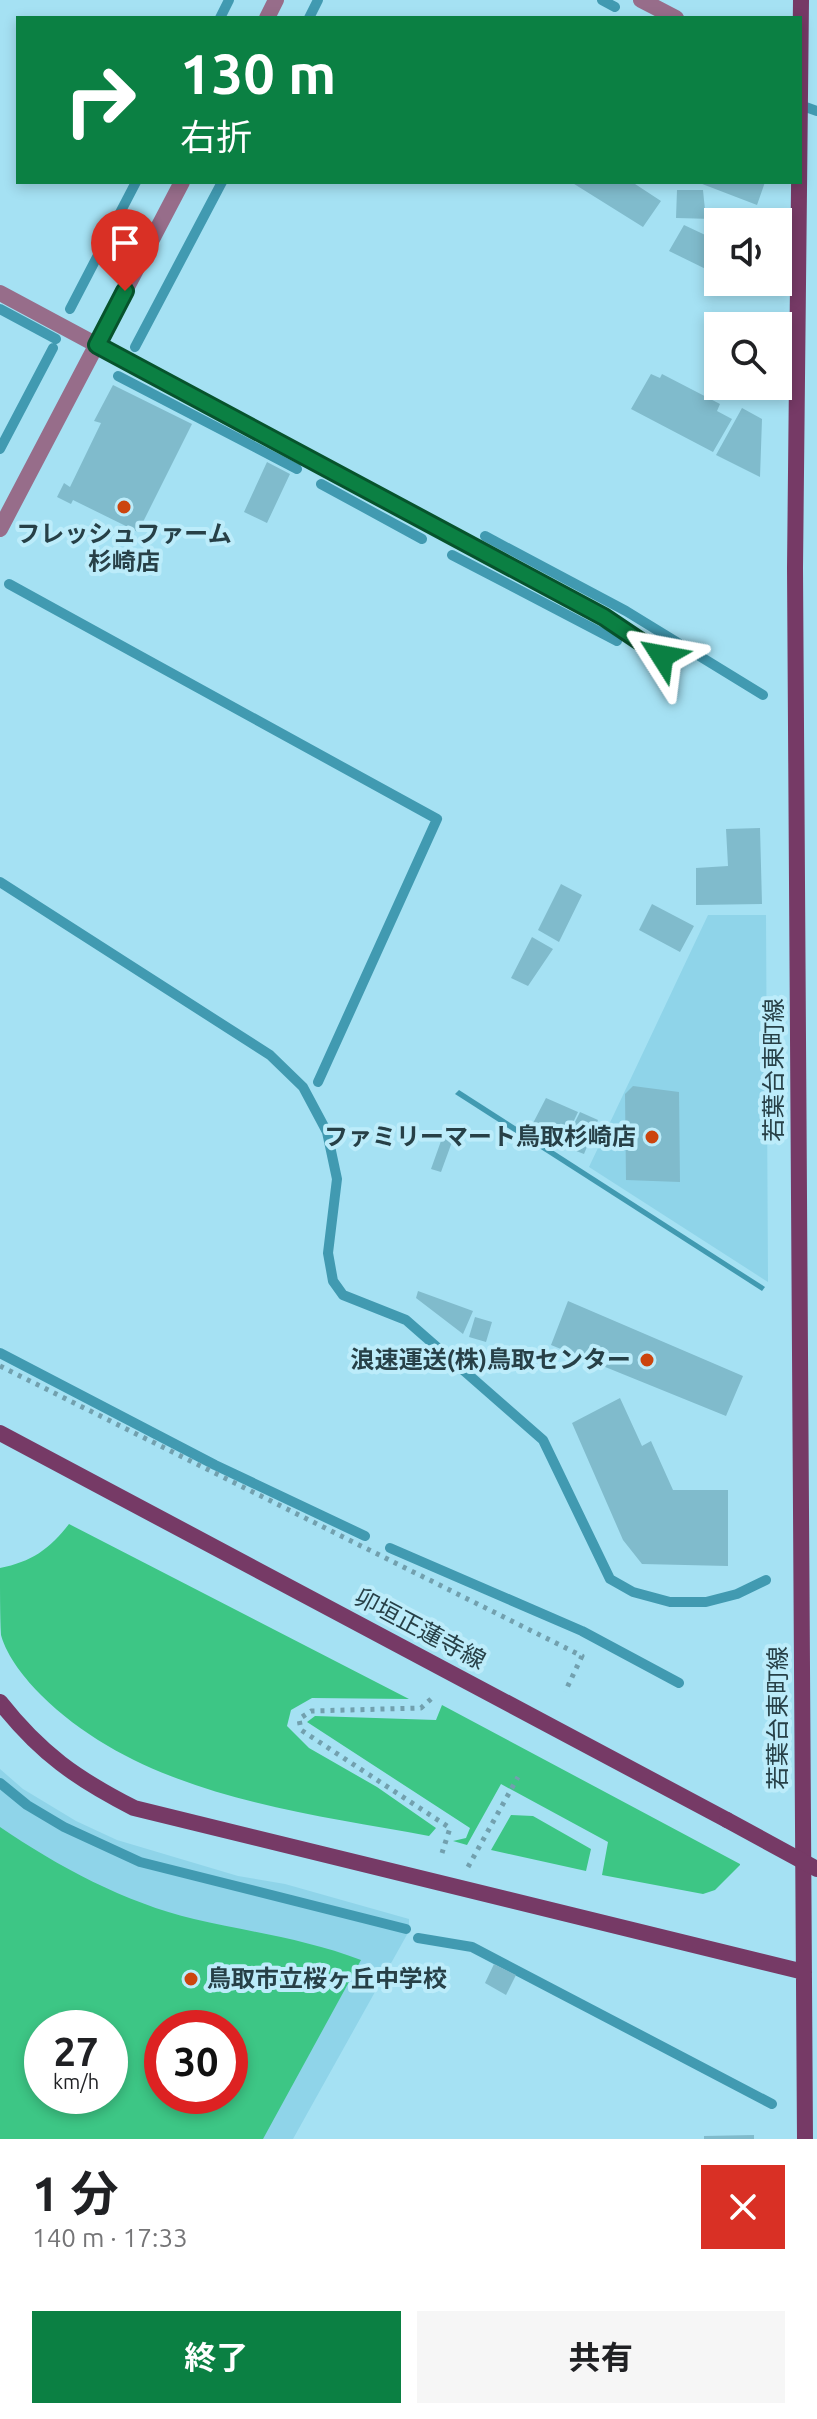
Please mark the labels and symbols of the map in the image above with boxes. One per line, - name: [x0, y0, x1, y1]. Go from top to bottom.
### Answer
- pin: [91, 209, 159, 291]
- marker: フレッシュファーム 杉崎店: [115, 498, 133, 516]
- place label: フレッシュファーム 杉崎店: [16, 520, 232, 575]
- position arrow: [620, 614, 704, 698]
- street label: 若葉台東町線: [760, 998, 787, 1142]
- place label: ファミリーマート鳥取杉崎店: [324, 1123, 636, 1150]
- marker: ファミリーマート鳥取杉崎店: [643, 1128, 661, 1146]
- place label: 浪速運送(株)鳥取センター: [350, 1346, 631, 1373]
- marker: 浪速運送(株)鳥取センター: [638, 1351, 656, 1369]
- street label: 卯垣正蓮寺線: [350, 1583, 490, 1674]
- street label: 若葉台東町線: [764, 1646, 791, 1790]
- place label: 鳥取市立桜ヶ丘中学校: [207, 1965, 447, 1992]
- marker: 鳥取市立桜ヶ丘中学校: [182, 1970, 200, 1988]
- speed limit sign: 30: [144, 2010, 248, 2114]

